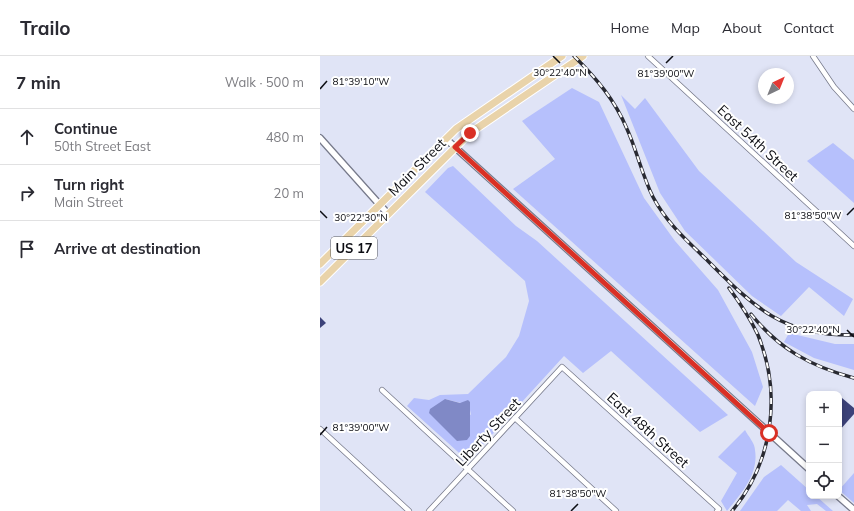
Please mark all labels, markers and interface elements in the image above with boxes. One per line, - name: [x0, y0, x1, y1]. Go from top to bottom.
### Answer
- text: Trailo: [20, 16, 71, 40]
- text: Home: [610, 19, 649, 37]
- text: Map: [671, 19, 700, 37]
- text: About: [722, 19, 762, 37]
- text: Contact: [784, 19, 834, 37]
- text: 30°22'40"N: [533, 66, 587, 79]
- text: 81°39'00"W: [638, 67, 694, 80]
- north arrow: [758, 68, 794, 104]
- text: 7 min: [16, 72, 61, 93]
- text: Walk · 500 m: [225, 74, 304, 90]
- text: 81°39'10"W: [333, 75, 389, 88]
- street label: East 54th Street: [714, 101, 802, 185]
- text: Continue: [54, 119, 117, 138]
- route end: [461, 124, 479, 142]
- icon: ahead: [16, 126, 38, 148]
- text: 480 m: [266, 129, 304, 145]
- street label: Main Street: [384, 134, 450, 200]
- text: 50th Street East: [54, 138, 151, 154]
- text: Turn right: [54, 175, 124, 194]
- icon: right: [16, 182, 38, 204]
- text: 20 m: [274, 185, 304, 201]
- text: Main Street: [54, 194, 123, 210]
- text: 81°38'50"W: [785, 209, 841, 222]
- text: 30°22'30"N: [334, 211, 388, 224]
- road number: US 17: [331, 237, 377, 259]
- icon: arrive: [16, 238, 38, 260]
- text: Arrive at destination: [54, 239, 201, 258]
- text: 30°22'40"N: [786, 323, 840, 336]
- street label: East 48th Street: [603, 388, 693, 472]
- map controls: [806, 391, 842, 499]
- button: +: [806, 391, 842, 427]
- street label: Liberty Street: [452, 394, 524, 470]
- text: 81°39'00"W: [333, 421, 389, 434]
- route start: [760, 424, 778, 442]
- button: −: [806, 427, 842, 463]
- button: locate: [806, 463, 842, 499]
- text: 81°38'50"W: [550, 487, 606, 500]

